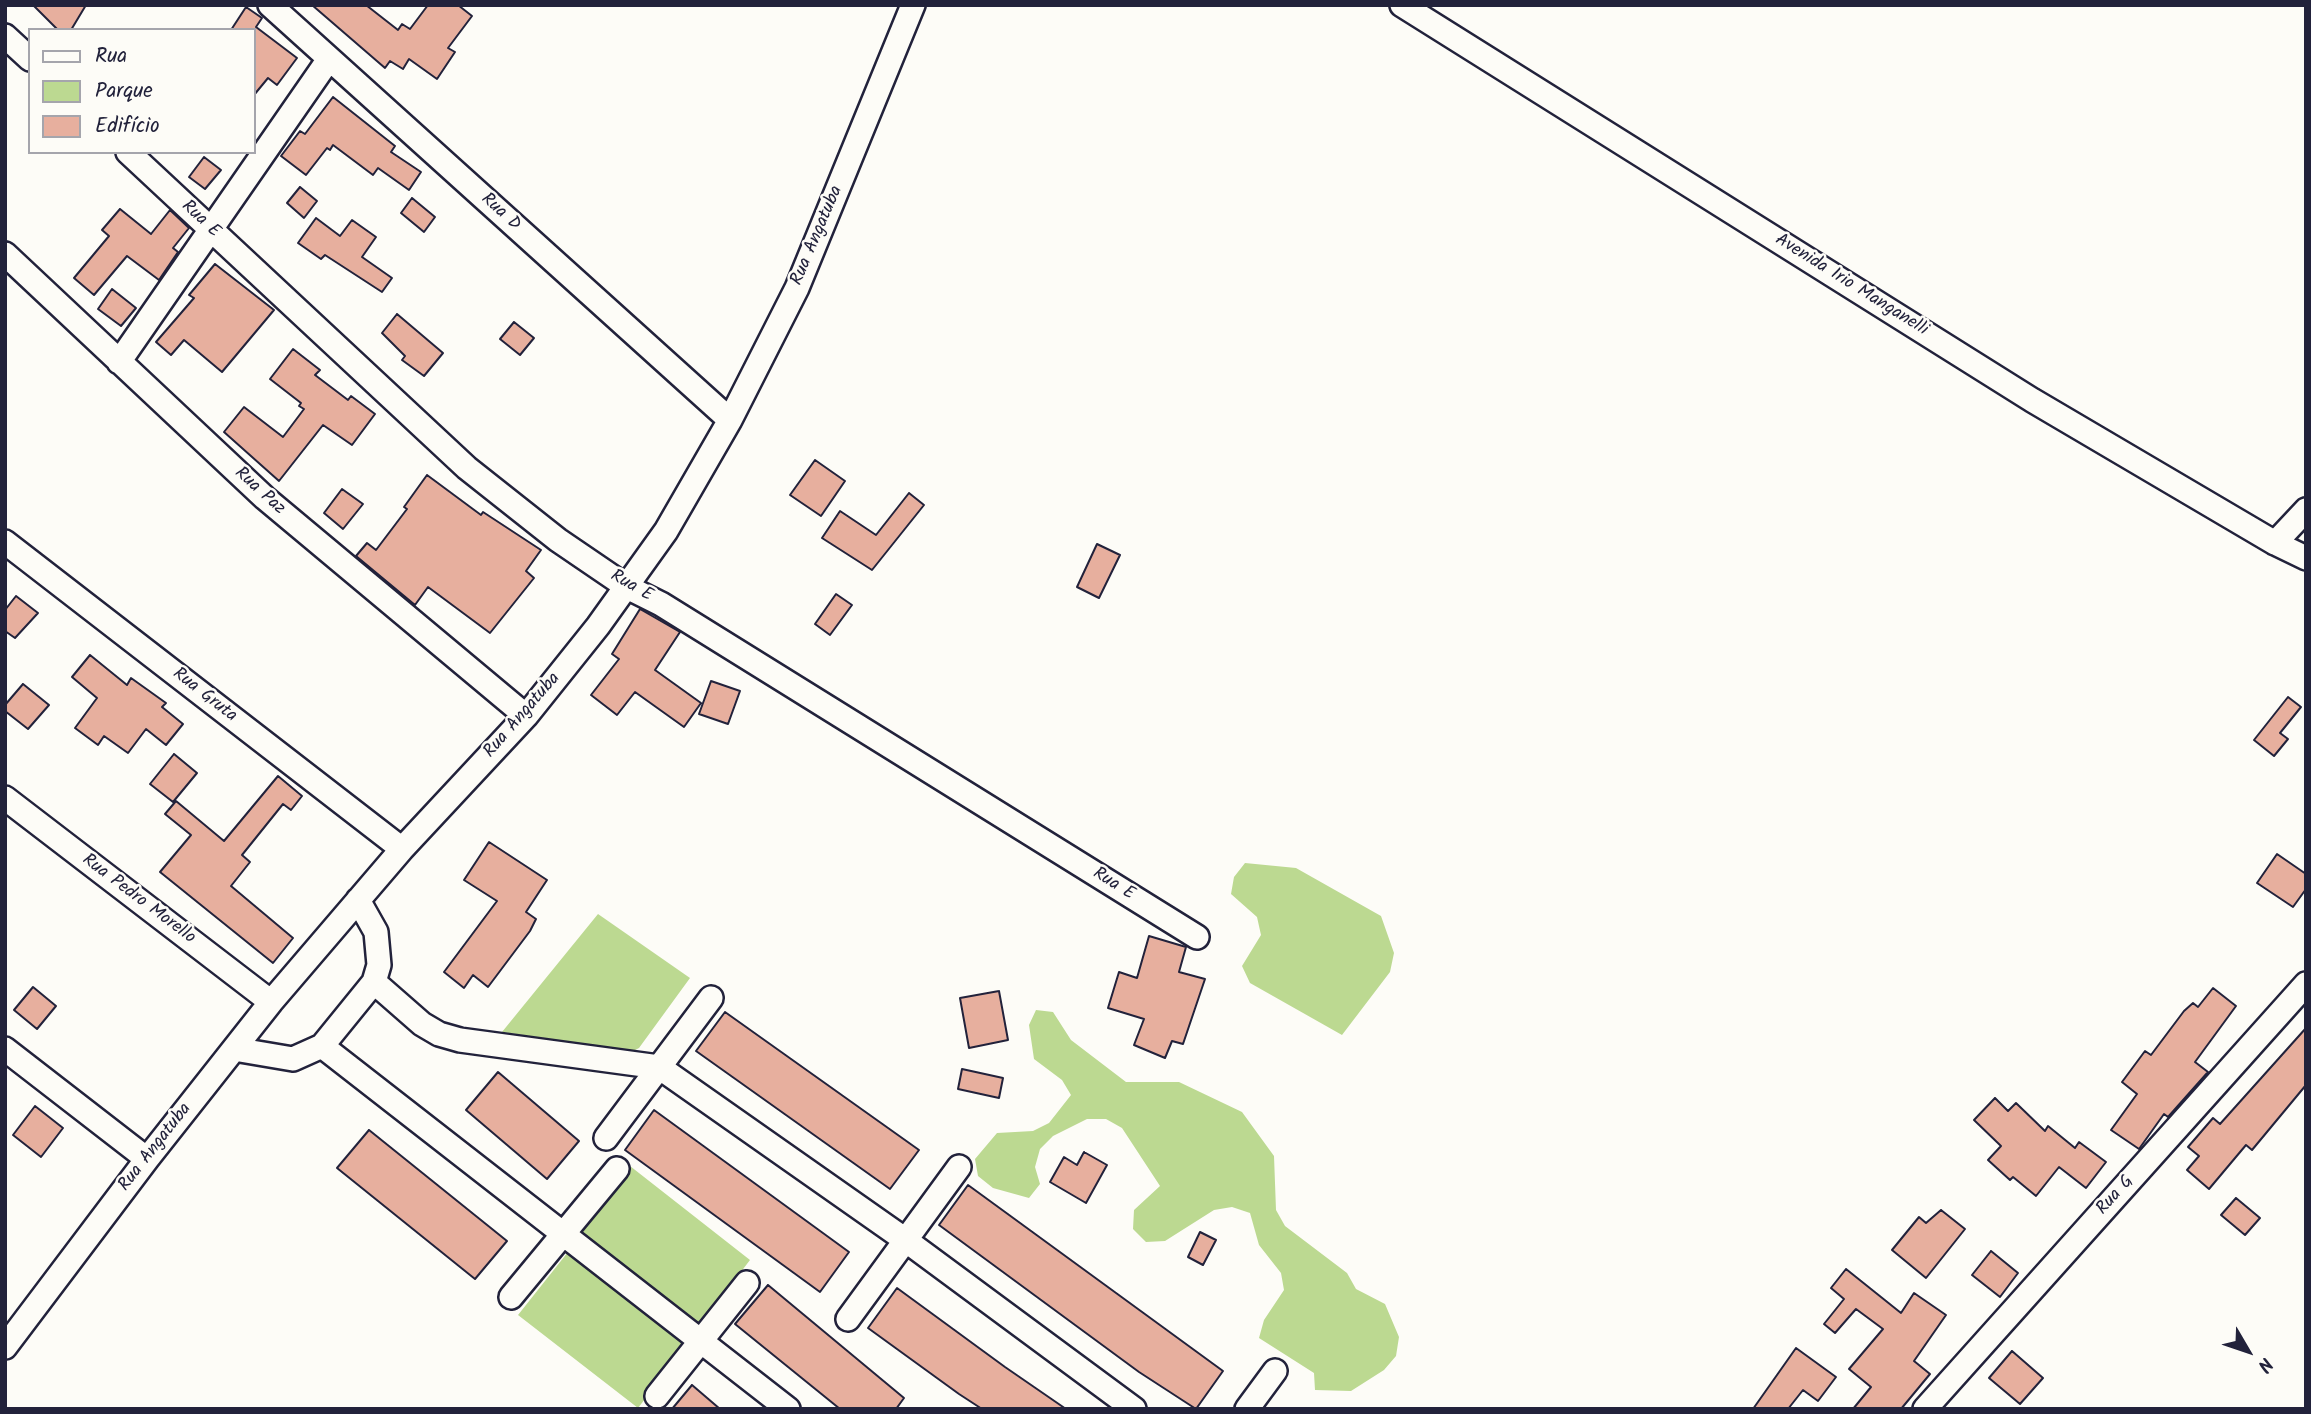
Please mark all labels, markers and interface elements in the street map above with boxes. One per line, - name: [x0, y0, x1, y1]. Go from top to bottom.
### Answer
- legend: [28, 28, 256, 154]
- text: Rua: [95, 40, 127, 73]
- text: Parque: [95, 75, 153, 108]
- text: Edifício: [95, 110, 160, 143]
- street label: Rua Angatuba: [787, 183, 849, 289]
- street label: Rua D: [476, 189, 524, 237]
- street label: Rua E: [176, 197, 224, 243]
- street label: Avenida Irio Manganelli: [1770, 230, 1932, 342]
- street label: Rua Paz: [229, 464, 289, 520]
- street label: Rua E: [606, 566, 656, 608]
- street label: Rua Gruta: [167, 664, 241, 728]
- street label: Rua Angatuba: [480, 669, 566, 763]
- street label: Rua Pedro Morello: [77, 850, 199, 950]
- street label: Rua E: [1088, 864, 1138, 906]
- street label: Rua Angatuba: [115, 1100, 197, 1196]
- street label: Rua G: [2093, 1172, 2139, 1220]
- north arrow: [2213, 1316, 2283, 1386]
- text: N: [2249, 1350, 2280, 1378]

